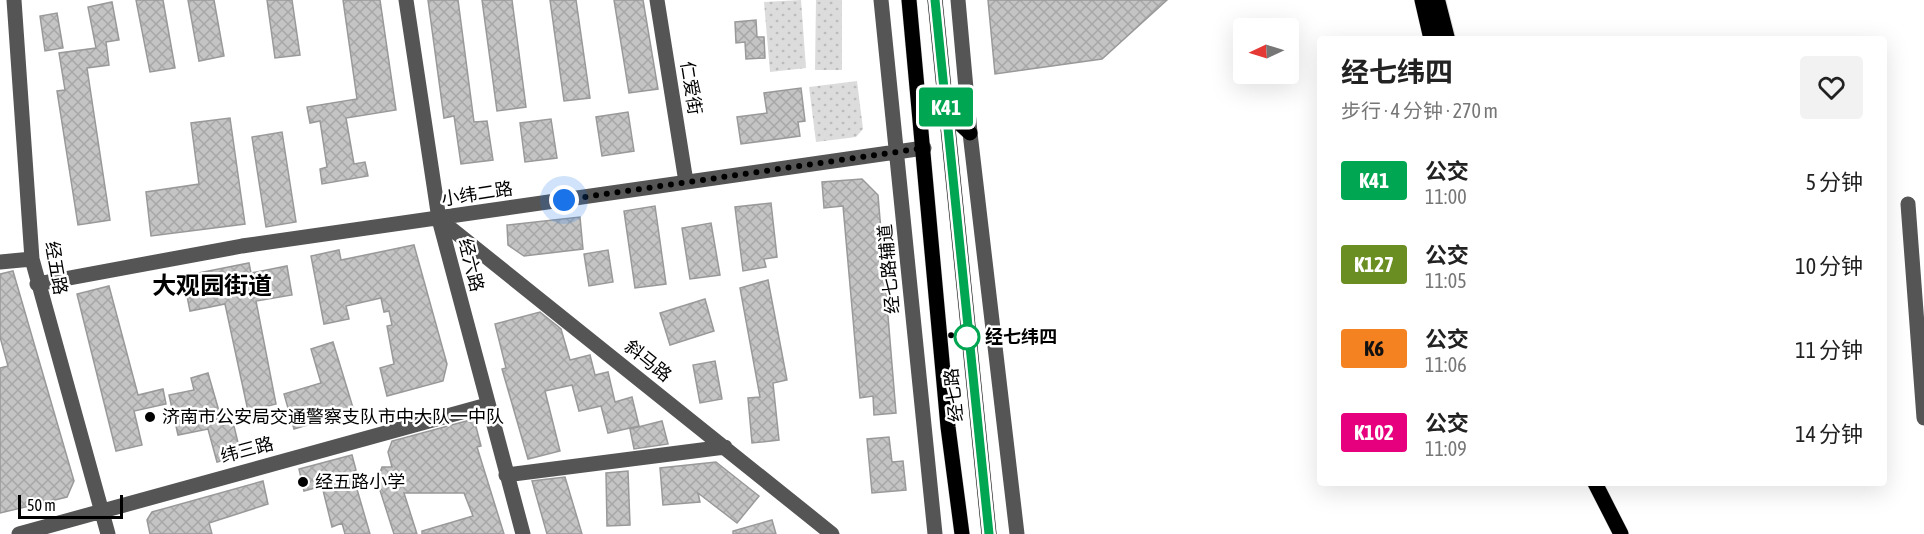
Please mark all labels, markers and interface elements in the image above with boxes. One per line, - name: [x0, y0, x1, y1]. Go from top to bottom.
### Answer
- north arrow: [1233, 18, 1299, 84]
- map controls: [1233, 18, 1299, 84]
- text: 经七纬四: [1341, 56, 1453, 88]
- button: heart: [1800, 56, 1863, 119]
- street label: 仁爱街: [677, 60, 706, 116]
- line badge: K41: [912, 88, 980, 126]
- text: K41: [931, 95, 961, 119]
- text: 步行 · 4 分钟 · 270 m: [1341, 99, 1498, 122]
- text: 公交: [1425, 158, 1469, 184]
- text: K41: [1359, 168, 1389, 192]
- text: 5 分钟: [1806, 169, 1863, 195]
- street label: 小纬二路: [440, 178, 514, 210]
- your location: [549, 185, 579, 215]
- text: 11:00: [1425, 185, 1467, 208]
- street label: 经七路辅道: [874, 223, 903, 315]
- street label: 经六路: [455, 236, 488, 294]
- street label: 经五路: [41, 240, 72, 296]
- text: 公交: [1425, 242, 1469, 268]
- text: K127: [1354, 252, 1394, 276]
- text: 10 分钟: [1795, 253, 1863, 279]
- text: 11:05: [1425, 269, 1467, 292]
- district label: 大观园街道: [152, 272, 272, 299]
- marker: 经七纬四: [954, 324, 980, 350]
- place label: 经七纬四: [985, 326, 1057, 347]
- text: 公交: [1425, 326, 1469, 352]
- street label: 斜马路: [621, 335, 676, 386]
- text: K6: [1364, 336, 1384, 360]
- text: 11 分钟: [1795, 337, 1863, 363]
- text: 11:06: [1425, 353, 1467, 376]
- street label: 经七路: [940, 367, 967, 423]
- place label: 济南市公安局交通警察支队市中大队一中队: [162, 406, 504, 427]
- marker: 济南市公安局交通警察支队市中大队一中队: [143, 410, 157, 424]
- text: 公交: [1425, 410, 1469, 436]
- text: K102: [1354, 420, 1394, 444]
- text: 14 分钟: [1795, 421, 1863, 447]
- street label: 纬三路: [218, 432, 276, 467]
- text: 11:09: [1425, 437, 1467, 460]
- place label: 经五路小学: [315, 471, 405, 492]
- marker: 经五路小学: [296, 475, 310, 489]
- scale bar: [18, 492, 123, 520]
- text: 50 m: [27, 496, 56, 514]

